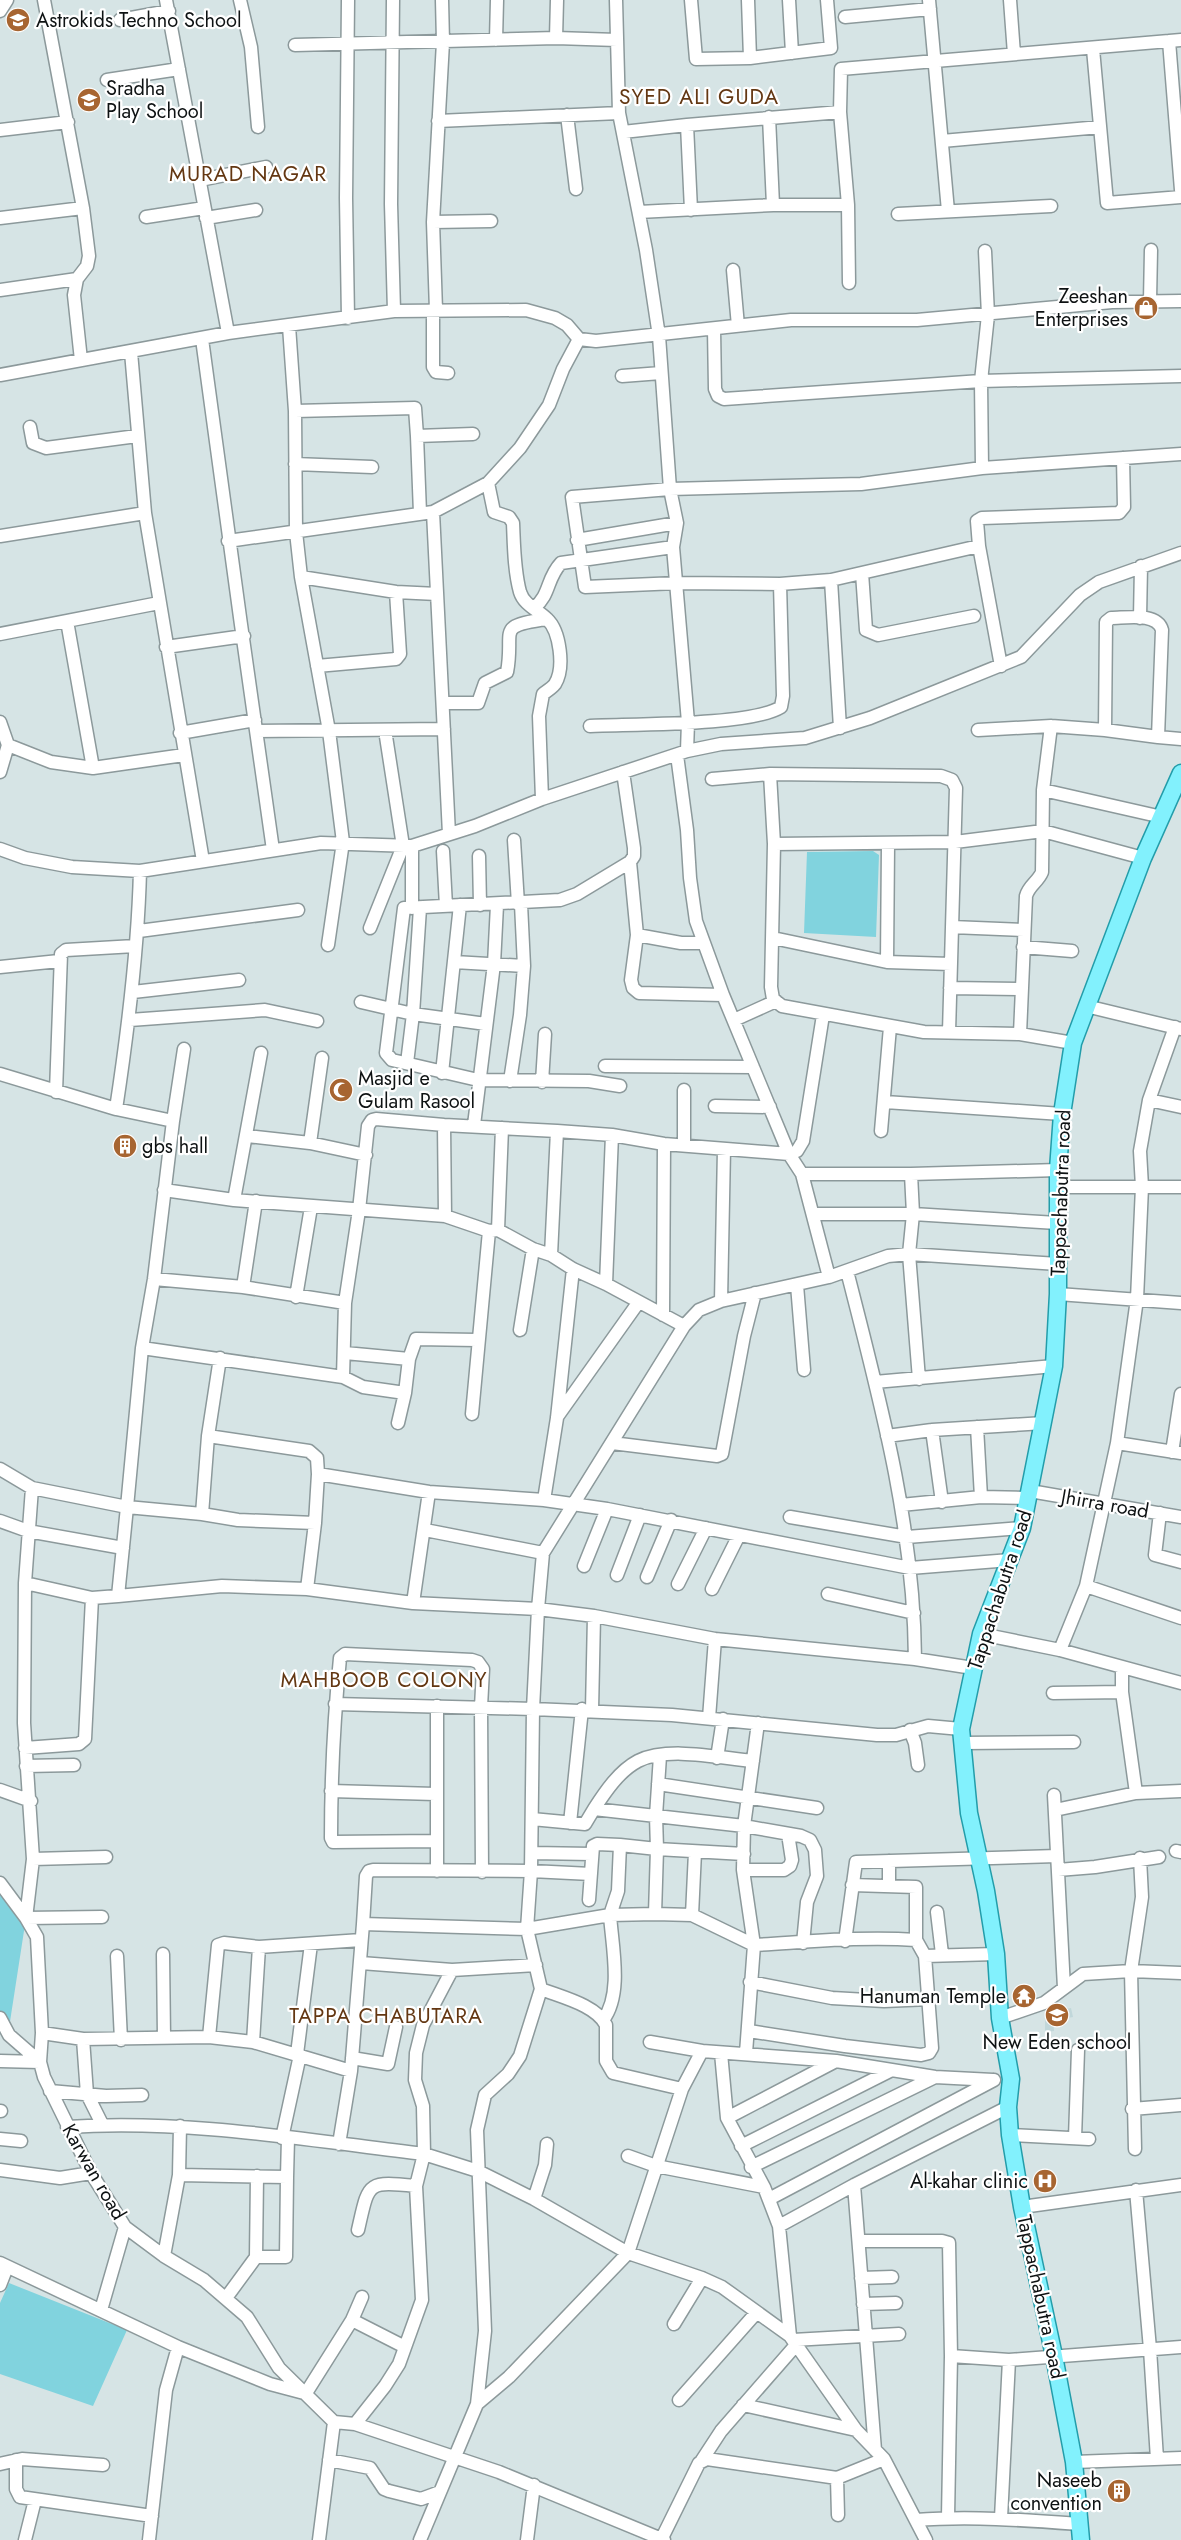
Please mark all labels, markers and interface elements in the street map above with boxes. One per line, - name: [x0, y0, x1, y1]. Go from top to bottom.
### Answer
- place label: Astrokids Techno School: [36, 6, 242, 35]
- school or university icon: Astrokids Techno School: [5, 7, 31, 33]
- place label: Sradha Play School: [106, 74, 203, 126]
- district label: SYED ALI GUDA: [619, 82, 779, 112]
- school or university icon: Sradha Play School: [76, 87, 102, 113]
- district label: MURAD NAGAR: [169, 159, 327, 189]
- place label: Zeeshan Enterprises: [1035, 282, 1128, 334]
- shop icon: Zeeshan Enterprises: [1133, 295, 1159, 321]
- place label: Masjid e Gulam Rasool: [358, 1064, 475, 1116]
- mosque icon: Masjid e Gulam Rasool: [328, 1077, 354, 1103]
- street label: Tappachabutra road: [1044, 1109, 1078, 1277]
- place label: gbs hall: [142, 1132, 208, 1161]
- building icon: gbs hall: [112, 1133, 138, 1159]
- street label: Jhirra road: [1056, 1482, 1151, 1526]
- street label: Tappachabutra road: [960, 1506, 1040, 1674]
- district label: MAHBOOB COLONY: [280, 1665, 488, 1695]
- place label: Hanuman Temple: [860, 1982, 1006, 2011]
- temple icon: Hanuman Temple: [1011, 1983, 1037, 2009]
- district label: TAPPA CHABUTARA: [289, 2001, 483, 2031]
- school or university icon: New Eden school: [1044, 2002, 1070, 2028]
- place label: New Eden school: [983, 2028, 1131, 2057]
- street label: Karwan road: [55, 2119, 133, 2225]
- place label: Al-kahar clinic: [910, 2167, 1028, 2196]
- hospital icon: Al-kahar clinic: [1032, 2168, 1058, 2194]
- street label: Tappachabutra road: [1009, 2212, 1073, 2382]
- place label: Naseeb convention: [1010, 2466, 1102, 2518]
- building icon: Naseeb convention: [1106, 2478, 1132, 2504]

